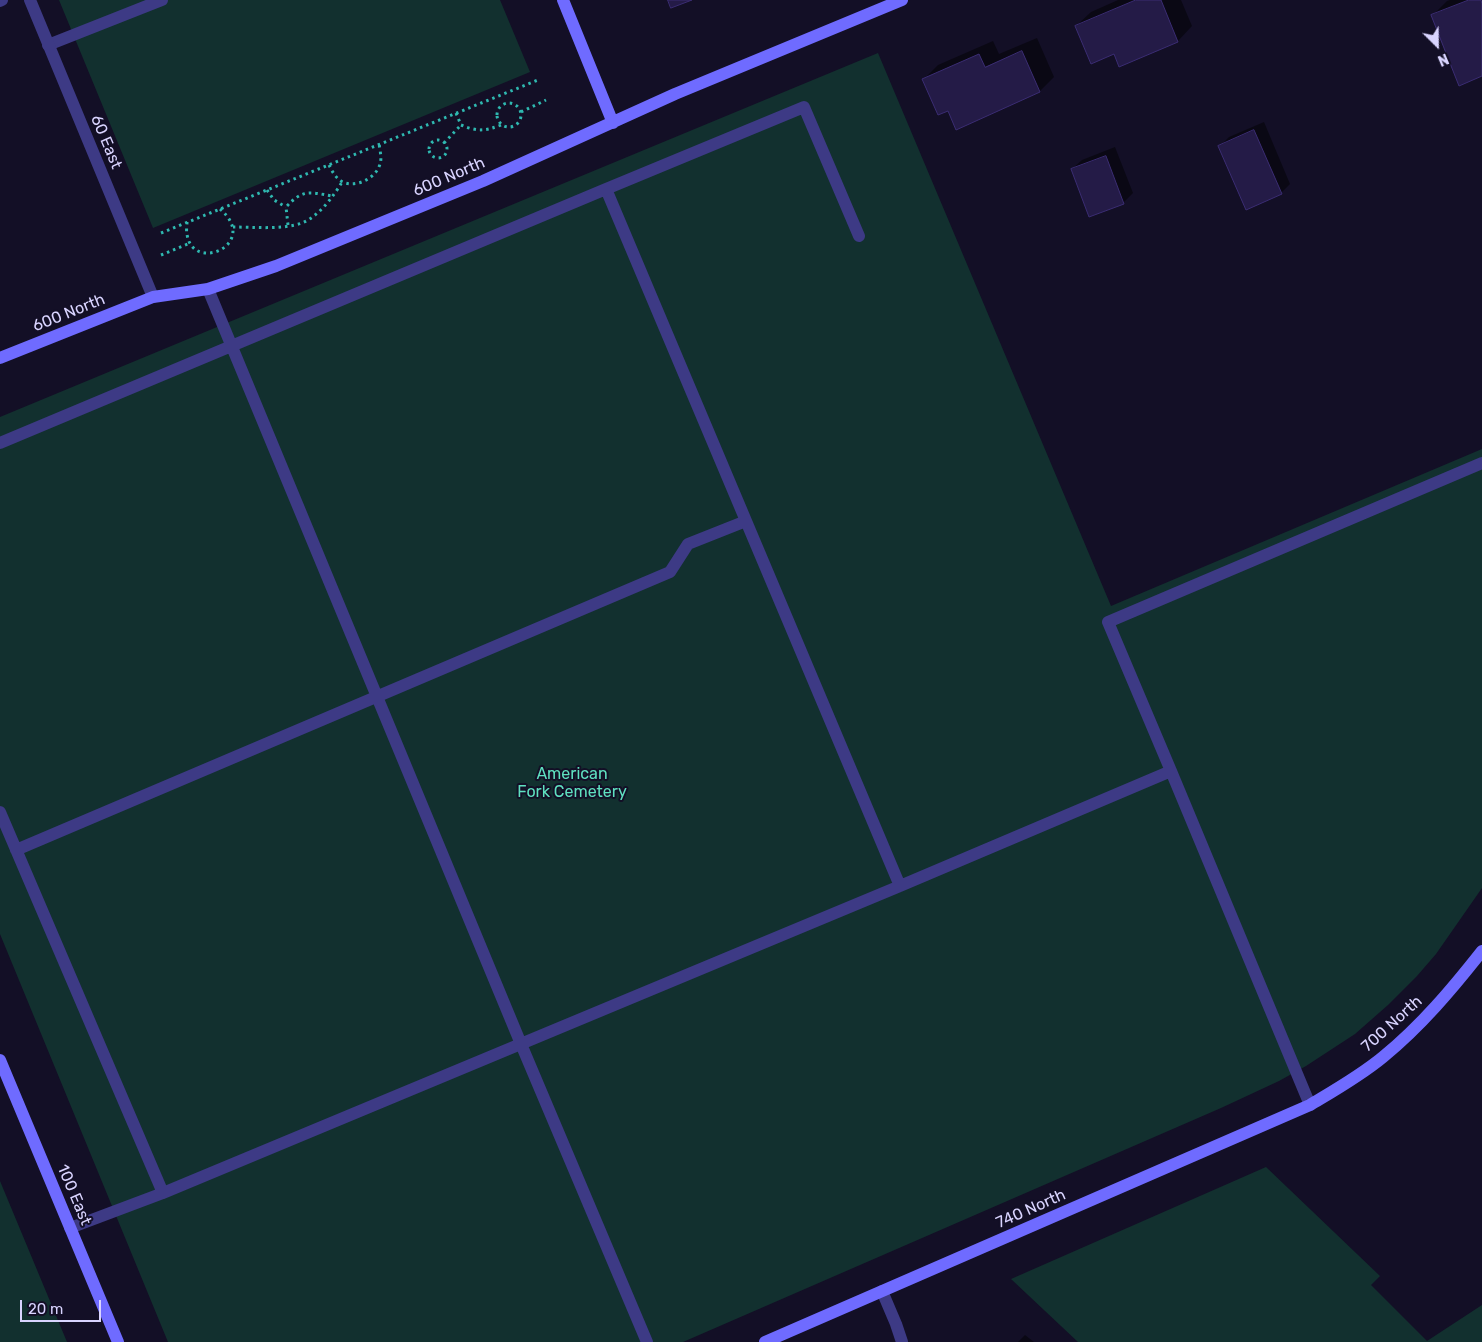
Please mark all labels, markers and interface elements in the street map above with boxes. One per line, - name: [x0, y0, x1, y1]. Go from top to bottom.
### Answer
- north arrow: [1412, 20, 1462, 70]
- text: N: [1435, 49, 1451, 69]
- street label: 60 East: [86, 112, 126, 172]
- street label: 600 North: [410, 153, 488, 201]
- street label: 600 North: [30, 290, 108, 336]
- park label: American Fork Cemetery: [517, 764, 627, 802]
- street label: 700 North: [1358, 992, 1426, 1056]
- street label: 100 East: [53, 1162, 95, 1228]
- street label: 740 North: [993, 1185, 1069, 1233]
- scale bar: [22, 1290, 104, 1322]
- text: 20 m: [28, 1300, 63, 1318]

